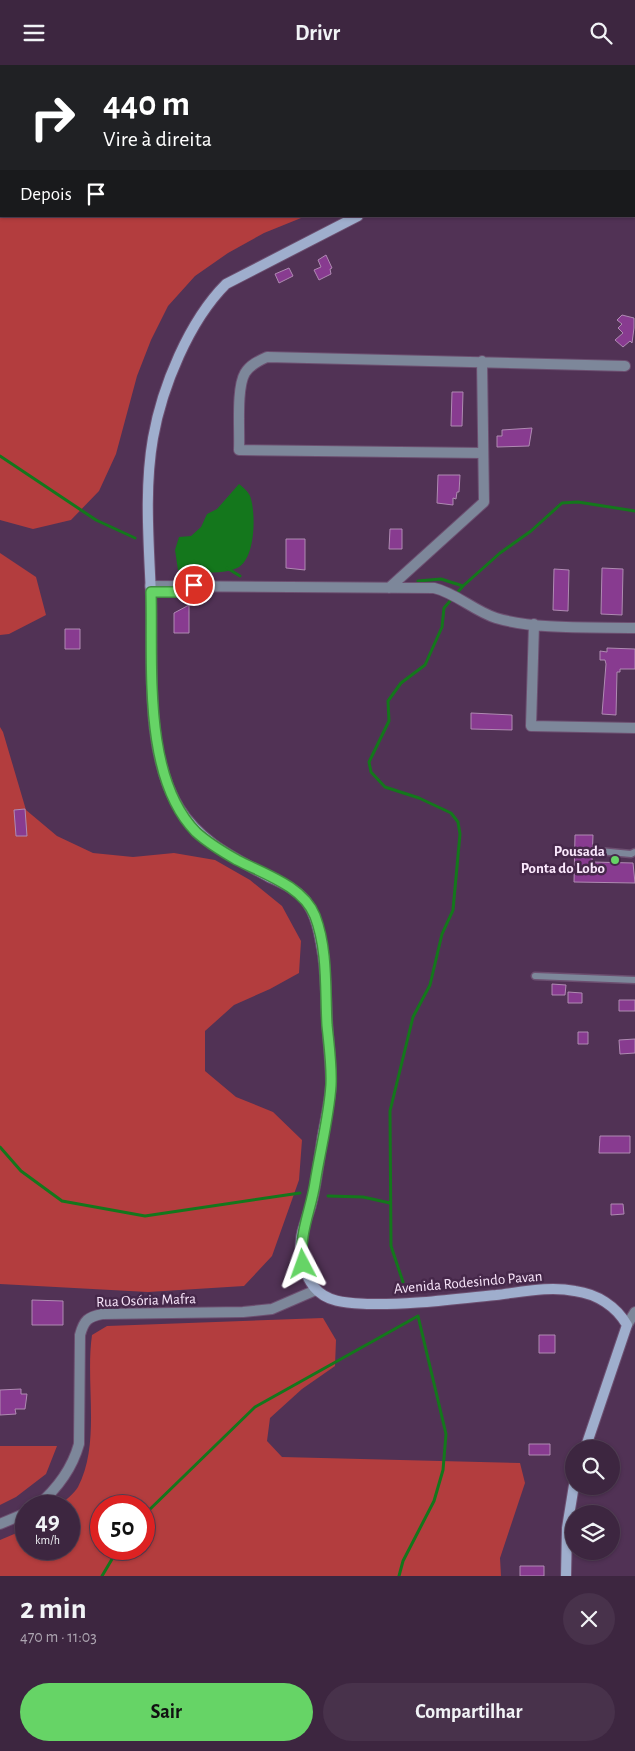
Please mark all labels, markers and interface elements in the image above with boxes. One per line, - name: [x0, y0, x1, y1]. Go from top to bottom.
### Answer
- icon: menu: [20, 19, 48, 47]
- icon: search: [587, 19, 615, 47]
- text: Drivr: [295, 22, 340, 44]
- icon: right: [20, 85, 85, 150]
- text: 440 m: [103, 87, 190, 122]
- text: Vire à direita: [103, 128, 212, 150]
- icon: arrive: [82, 180, 110, 208]
- text: Depois: [20, 185, 72, 204]
- pin: [173, 564, 215, 606]
- icon: arrive: [180, 571, 208, 599]
- place label: Pousada Ponta do Lobo: [521, 844, 605, 876]
- marker: Pousada Ponta do Lobo: [609, 854, 621, 866]
- position arrow: [276, 1237, 328, 1289]
- street label: Avenida Rodesindo Pavan: [393, 1269, 543, 1296]
- street label: Rua Osória Mafra: [96, 1291, 196, 1310]
- map controls: [565, 1440, 620, 1560]
- button: search: [565, 1440, 620, 1495]
- speed limit sign: 50: [90, 1495, 155, 1560]
- button: layers: [565, 1505, 620, 1560]
- text: 49: [35, 1509, 60, 1534]
- text: km/h: [35, 1534, 60, 1546]
- button: close: [563, 1593, 615, 1645]
- text: 2 min: [20, 1594, 87, 1624]
- text: 470 m · 11:03: [20, 1629, 97, 1645]
- button: Sair: [20, 1683, 313, 1741]
- button: Compartilhar: [323, 1683, 615, 1741]

